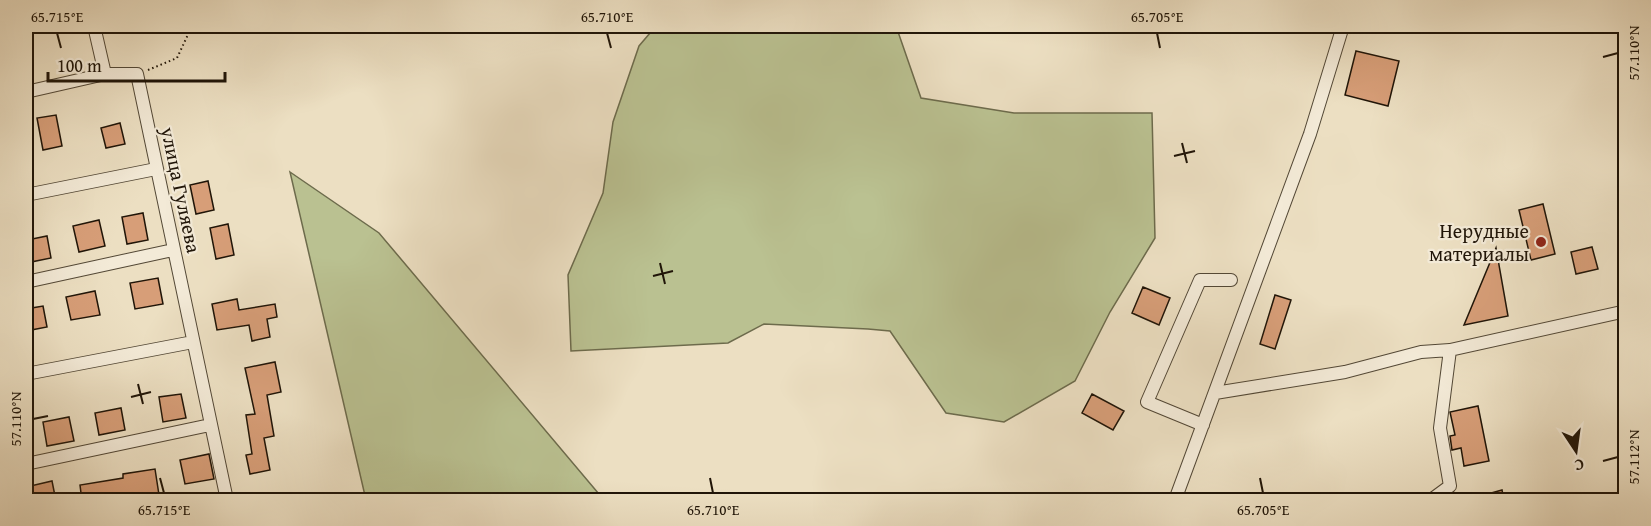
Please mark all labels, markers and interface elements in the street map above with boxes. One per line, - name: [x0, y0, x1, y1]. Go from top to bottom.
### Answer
- text: 65.715°E: [31, 6, 84, 27]
- text: 65.710°E: [581, 6, 634, 27]
- text: 65.705°E: [1131, 6, 1184, 27]
- text: 57.110°N: [1623, 25, 1644, 80]
- scale bar: [48, 45, 225, 83]
- text: 100 m: [57, 52, 102, 79]
- street label: улица Гуляева: [154, 123, 209, 256]
- place label: Нерудные материалы: [1429, 216, 1529, 268]
- marker: Нерудные материалы: [1534, 235, 1548, 249]
- text: 57.110°N: [5, 391, 26, 446]
- north arrow: [1546, 421, 1606, 481]
- text: 57.112°N: [1623, 429, 1644, 484]
- text: С: [1572, 453, 1586, 478]
- text: 65.715°E: [138, 499, 191, 520]
- text: 65.710°E: [687, 499, 740, 520]
- text: 65.705°E: [1237, 499, 1290, 520]

